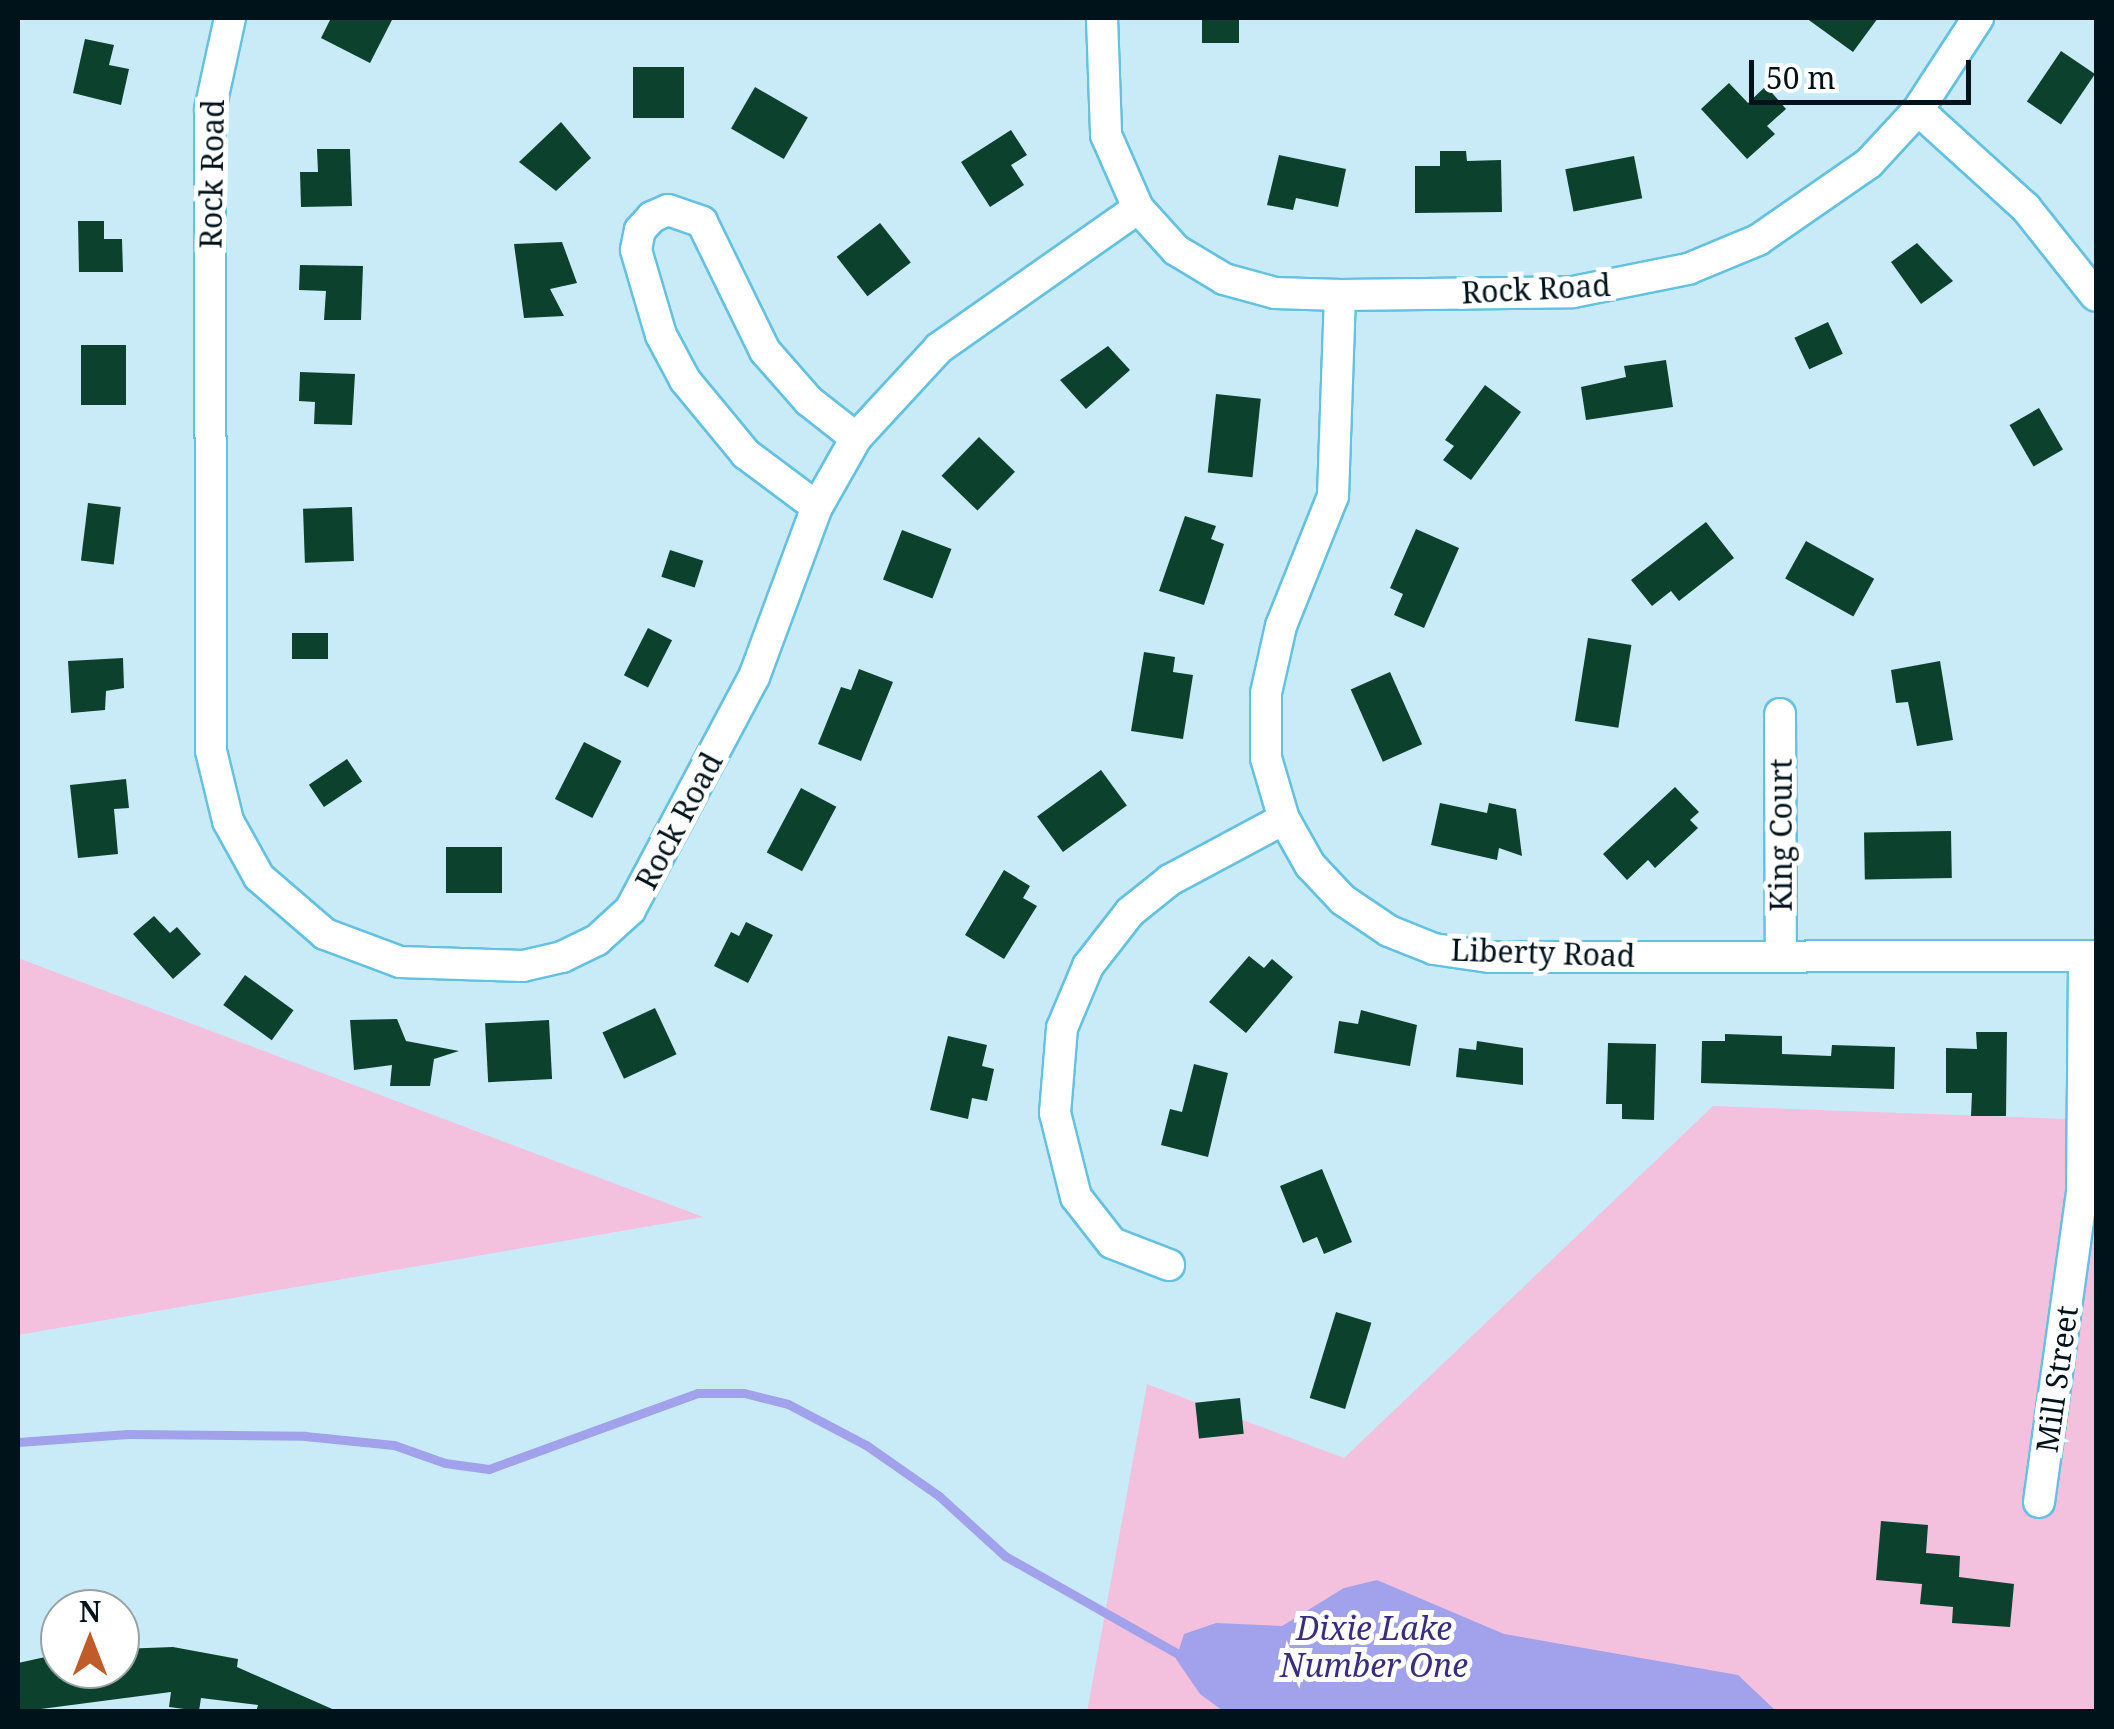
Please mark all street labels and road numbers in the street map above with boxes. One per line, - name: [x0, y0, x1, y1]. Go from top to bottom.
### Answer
- street label: Rock Road: [193, 99, 231, 249]
- street label: Rock Road: [1460, 267, 1612, 311]
- street label: Rock Road: [628, 747, 730, 895]
- street label: King Court: [1763, 758, 1799, 912]
- street label: Liberty Road: [1450, 932, 1636, 974]
- street label: Mill Street: [2029, 1303, 2085, 1455]

